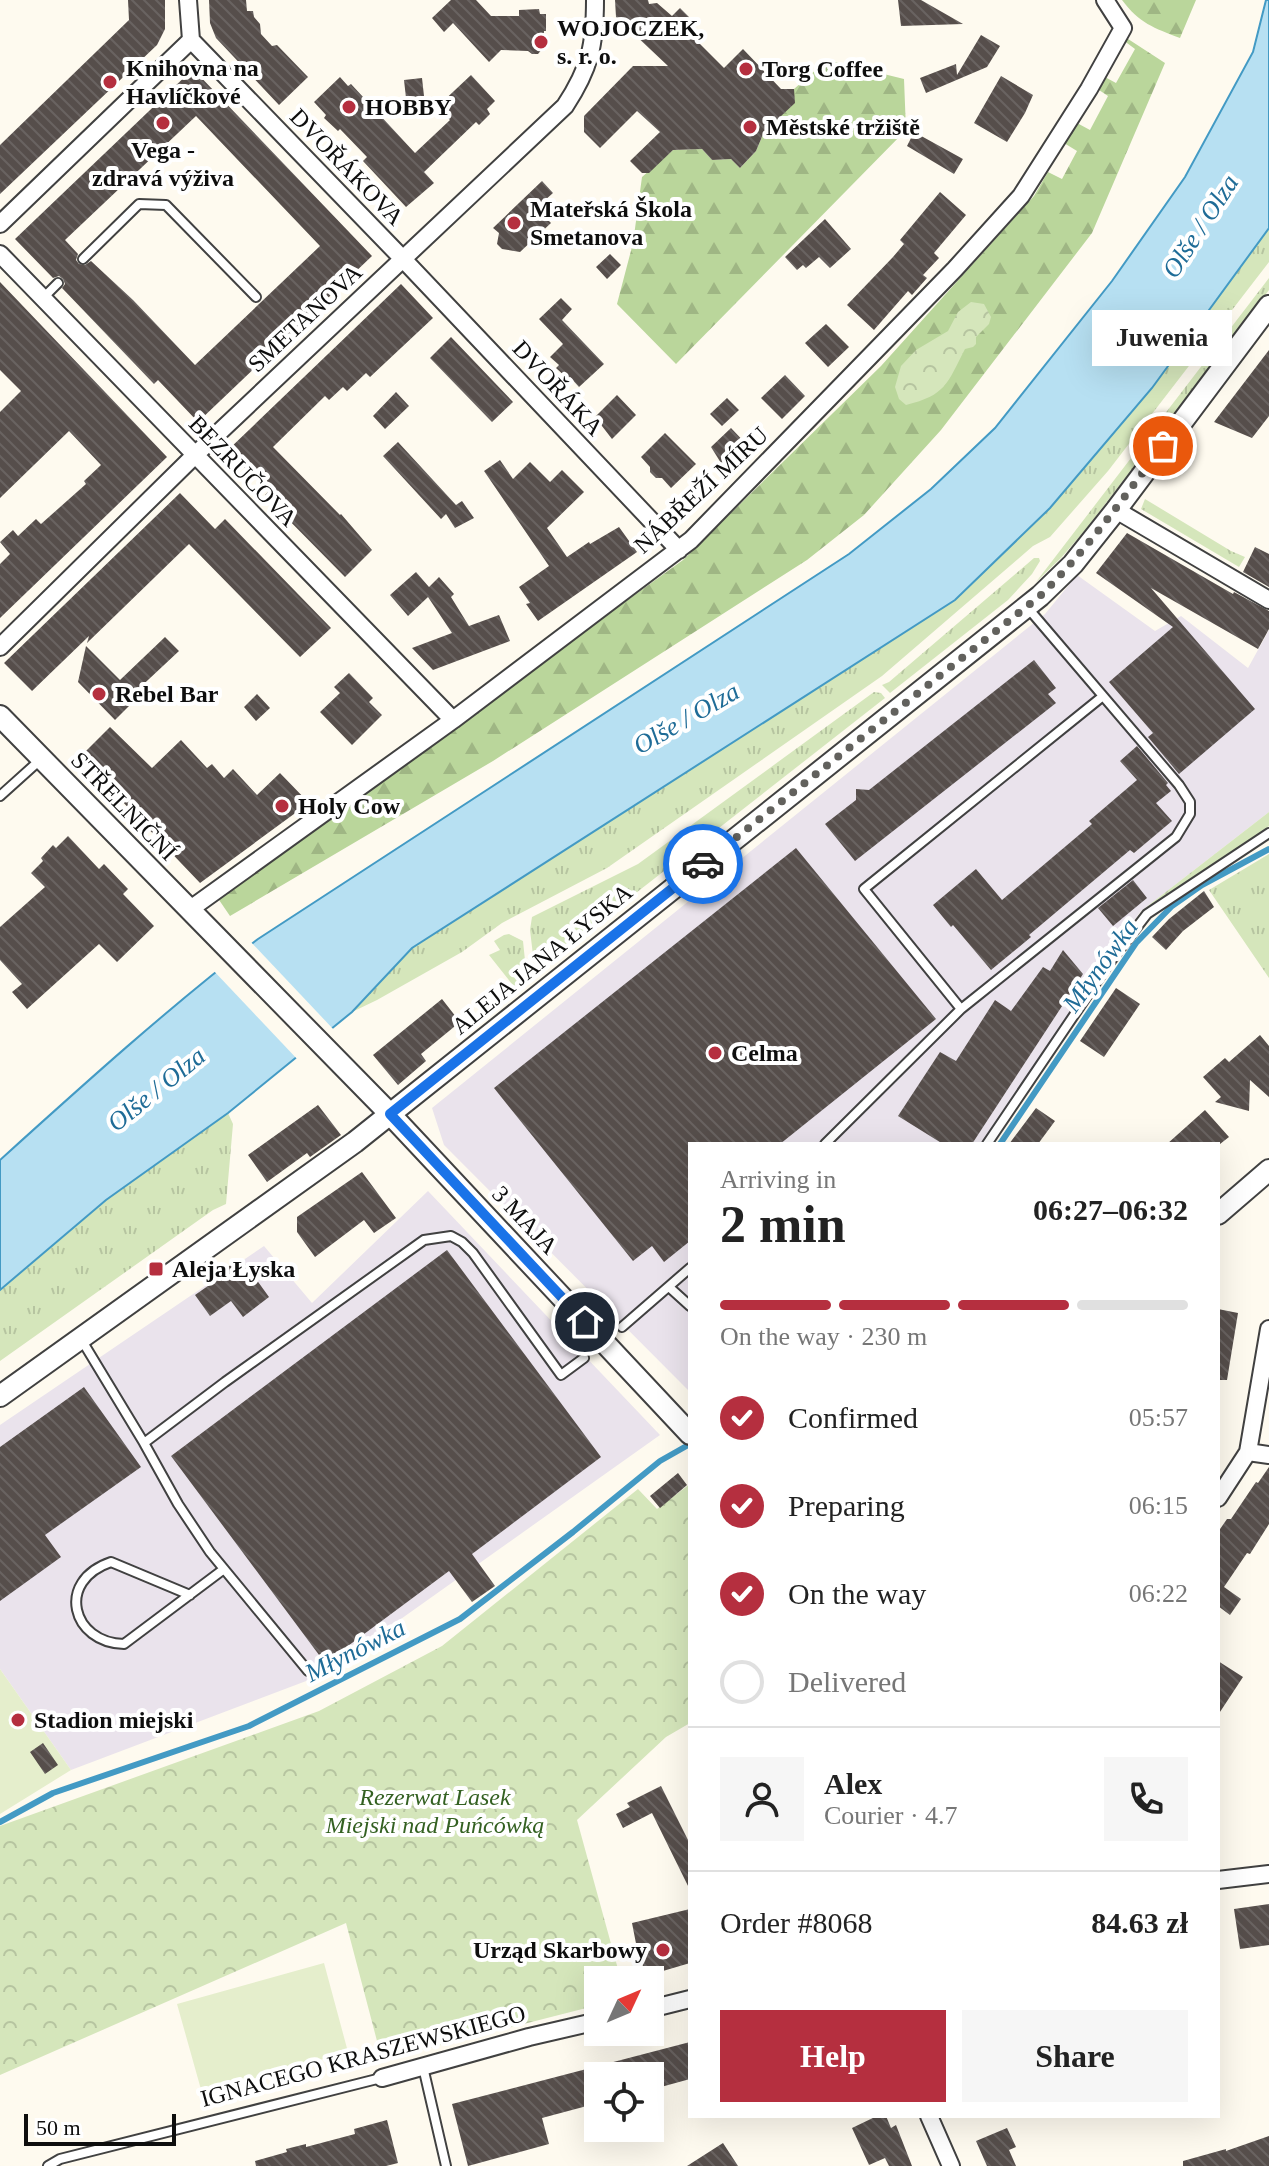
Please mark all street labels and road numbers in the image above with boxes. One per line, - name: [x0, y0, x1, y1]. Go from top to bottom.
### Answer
- street label: DVOŘÁKOVA: [285, 103, 409, 231]
- street label: SMETANOVA: [243, 258, 368, 377]
- street label: DVOŘÁKA: [508, 335, 609, 441]
- street label: BEZRUČOVA: [184, 410, 303, 532]
- street label: NÁBŘEŽÍ MÍRU: [629, 422, 773, 558]
- street label: STŘELNIČNÍ: [66, 747, 182, 865]
- street label: ALEJA JANA ŁYSKA: [447, 878, 638, 1040]
- street label: 3 MAJA: [487, 1181, 563, 1260]
- street label: IGNACEGO KRASZEWSKIEGO: [198, 2000, 528, 2112]

